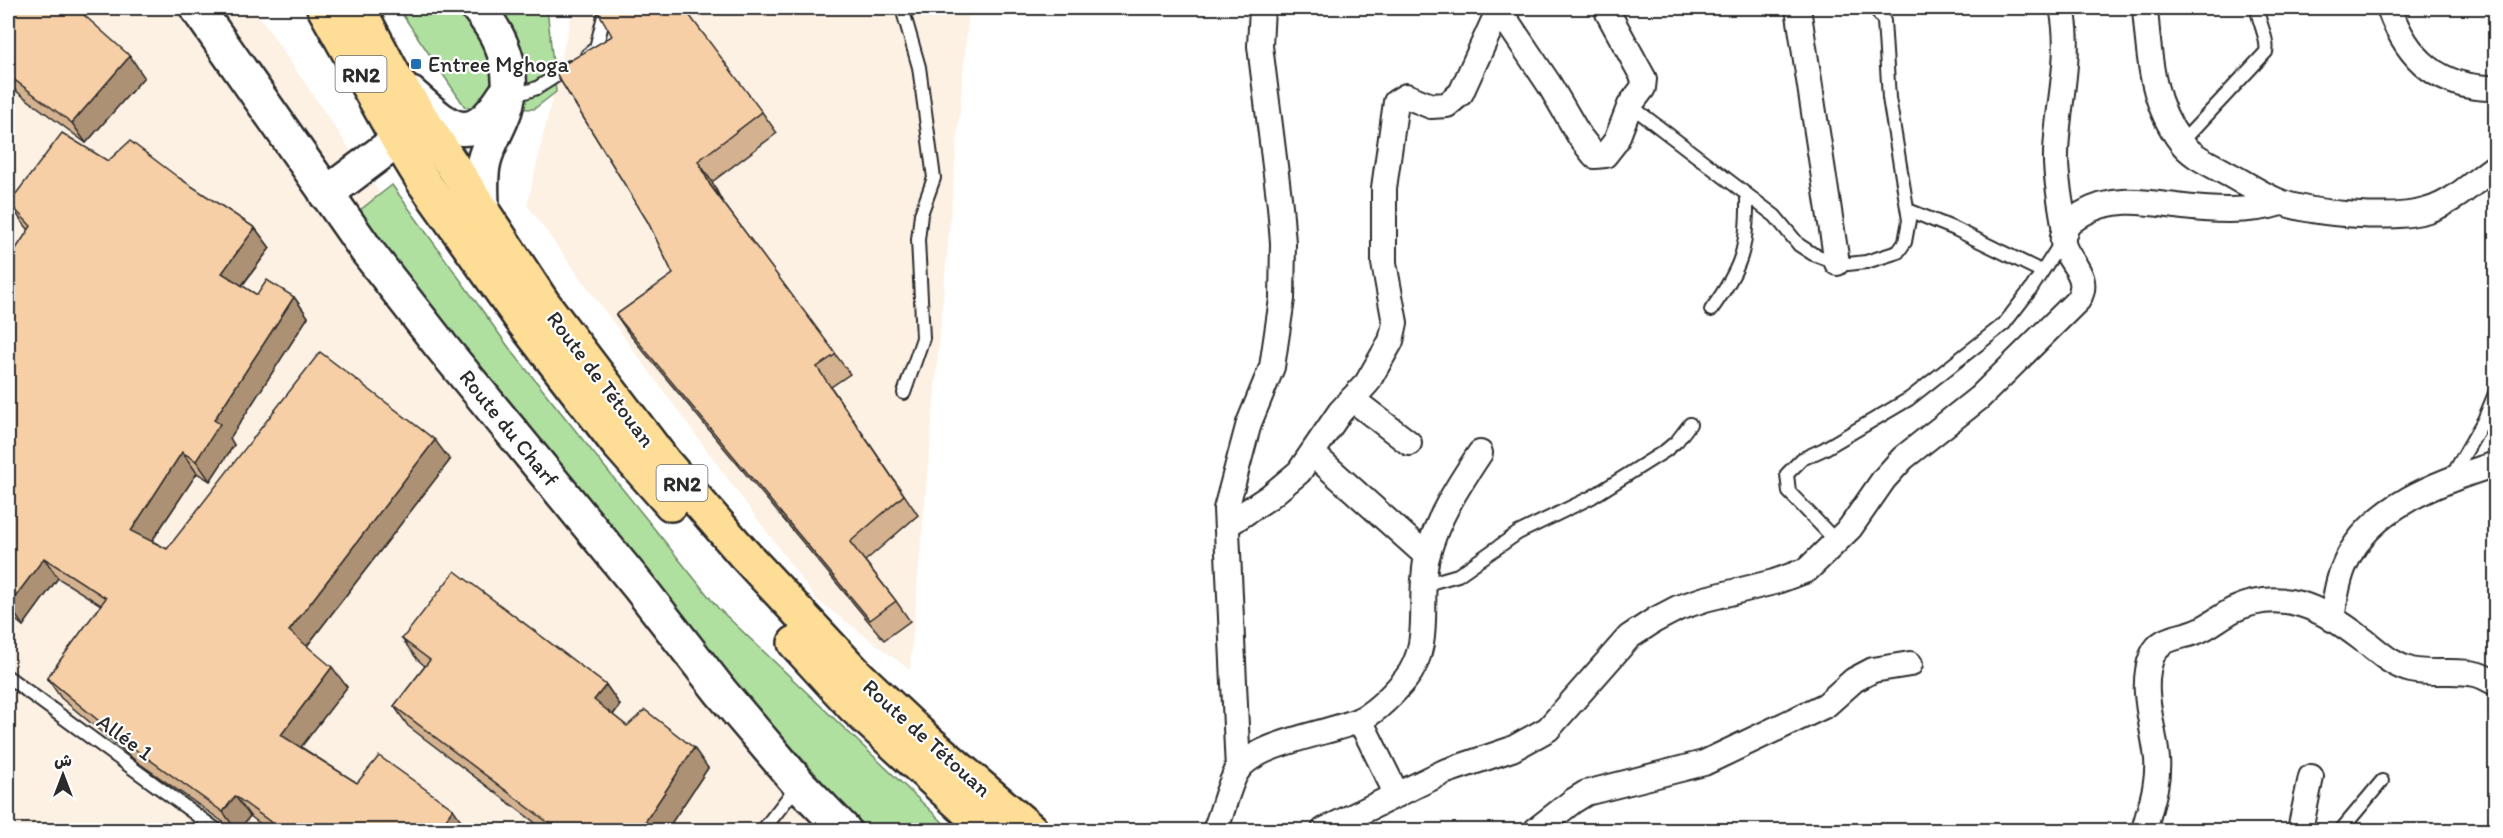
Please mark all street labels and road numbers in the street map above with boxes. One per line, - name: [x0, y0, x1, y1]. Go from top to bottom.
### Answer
- road number: RN2: [336, 56, 386, 92]
- street label: Route de Tétouan: [541, 306, 661, 453]
- street label: Route du Charf: [454, 364, 564, 492]
- road number: RN2: [656, 465, 708, 501]
- street label: Route de Tétouan: [857, 673, 997, 803]
- street label: Allée 1: [92, 708, 158, 766]

